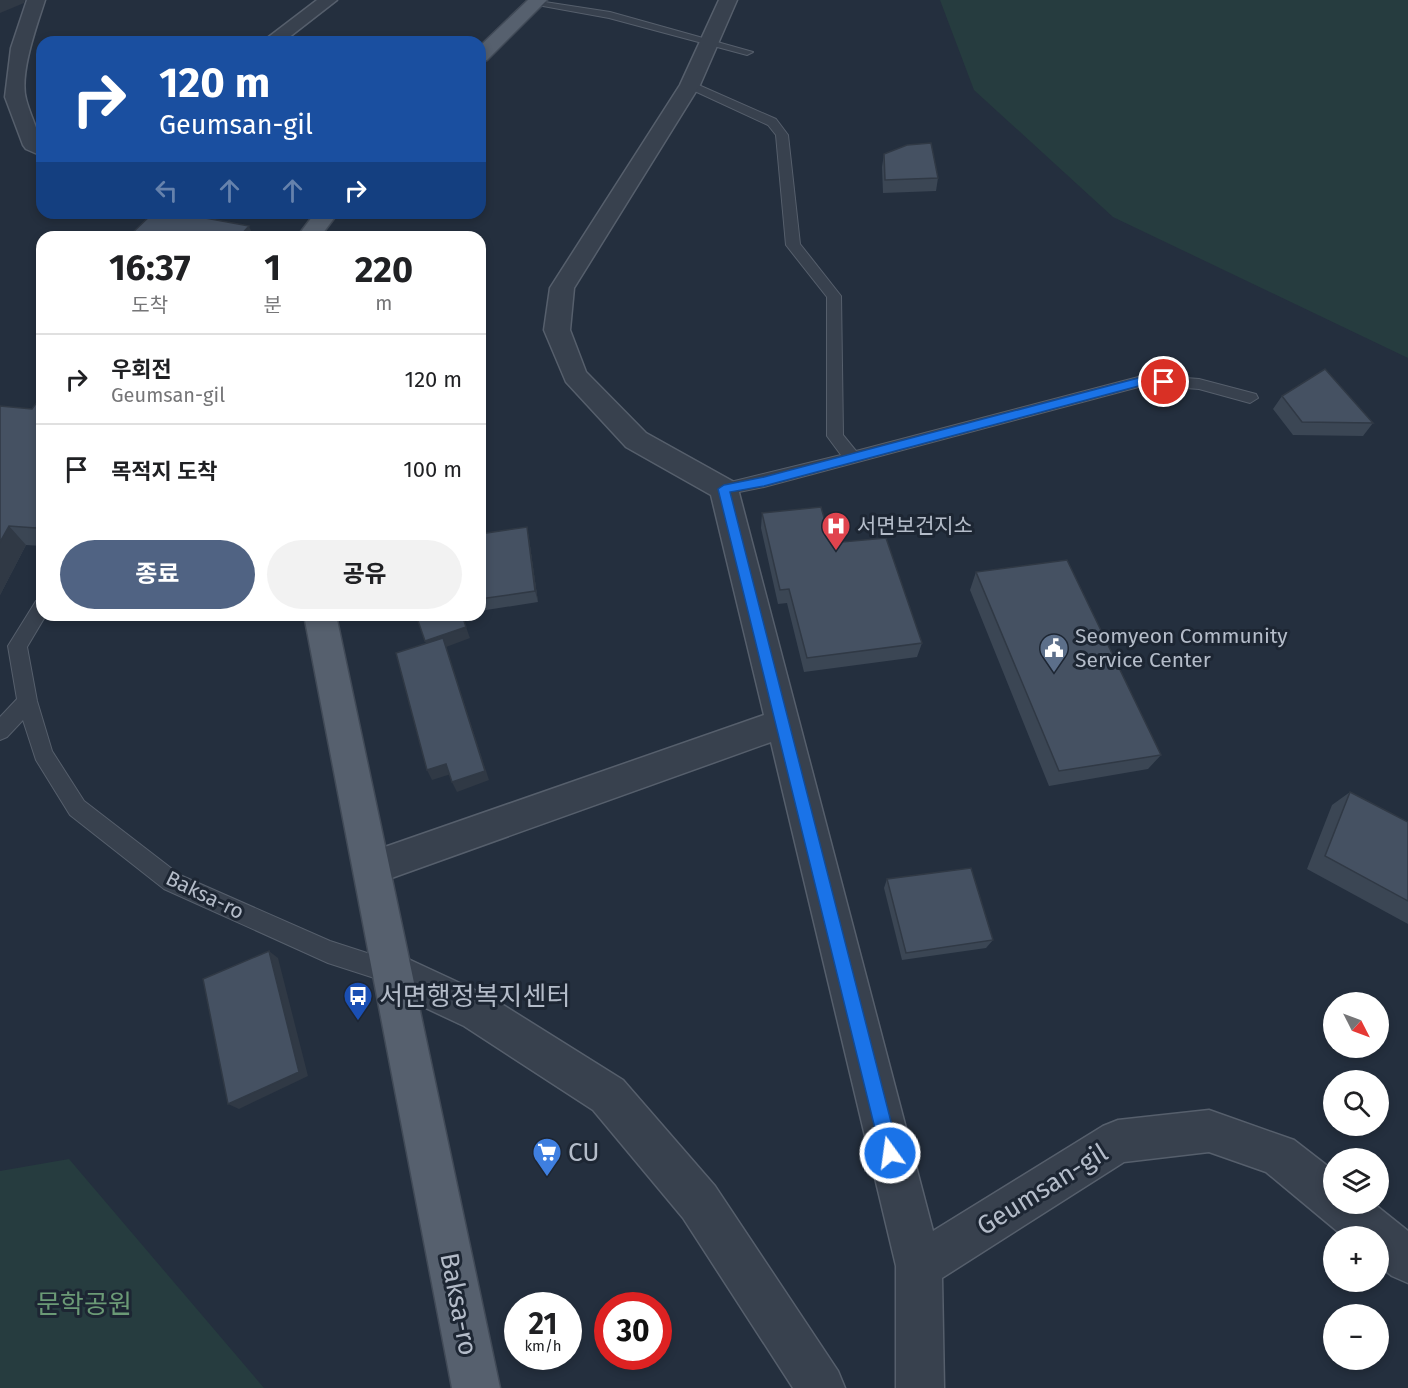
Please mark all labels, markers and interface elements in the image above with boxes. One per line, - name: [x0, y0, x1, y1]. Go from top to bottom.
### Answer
- text: 120 m: [159, 58, 270, 108]
- icon: right: [60, 60, 138, 138]
- text: Geumsan-gil: [159, 109, 313, 141]
- icon: left: [150, 174, 183, 207]
- icon: ahead: [213, 174, 246, 207]
- icon: ahead: [276, 174, 309, 207]
- icon: right: [339, 174, 372, 207]
- text: 16:37: [109, 246, 191, 290]
- text: 1: [264, 246, 281, 290]
- text: 220: [355, 248, 413, 292]
- text: m: [375, 291, 392, 315]
- text: 도착: [131, 293, 168, 317]
- text: 분: [263, 293, 282, 317]
- text: 우회전: [111, 356, 172, 383]
- pin: [1138, 356, 1189, 407]
- icon: right: [60, 363, 93, 396]
- icon: arrive: [1147, 365, 1180, 398]
- text: 120 m: [405, 366, 462, 393]
- text: Geumsan-gil: [111, 383, 225, 407]
- icon: arrive: [60, 453, 93, 486]
- text: 100 m: [403, 456, 462, 483]
- text: 목적지 도착: [111, 458, 217, 485]
- hospital icon: 서면보건지소: [820, 510, 852, 552]
- place label: 서면보건지소: [857, 513, 973, 539]
- button: 종료: [60, 540, 255, 609]
- button: 공유: [267, 540, 462, 609]
- place label: Seomyeon Community Service Center: [1075, 623, 1288, 673]
- public building icon: Seomyeon Community Service Center: [1038, 632, 1070, 674]
- street label: Baksa-ro: [162, 865, 248, 925]
- bus stop icon: 서면행정복지센터: [342, 980, 374, 1022]
- place label: 서면행정복지센터: [379, 981, 570, 1012]
- north arrow: [1323, 992, 1389, 1058]
- map controls: [1323, 992, 1389, 1370]
- button: search: [1323, 1070, 1389, 1136]
- position arrow: [858, 1121, 922, 1185]
- supermarket icon: CU: [531, 1136, 563, 1178]
- place label: CU: [568, 1137, 600, 1168]
- street label: Geumsan-gil: [971, 1137, 1114, 1242]
- button: layers: [1323, 1148, 1389, 1214]
- button: +: [1323, 1226, 1389, 1292]
- street label: Baksa-ro: [433, 1250, 484, 1358]
- park label: 문학공원: [36, 1289, 132, 1320]
- speed limit sign: 30: [594, 1292, 672, 1370]
- button: −: [1323, 1304, 1389, 1370]
- text: 21: [529, 1306, 557, 1342]
- text: km/h: [524, 1337, 562, 1355]

